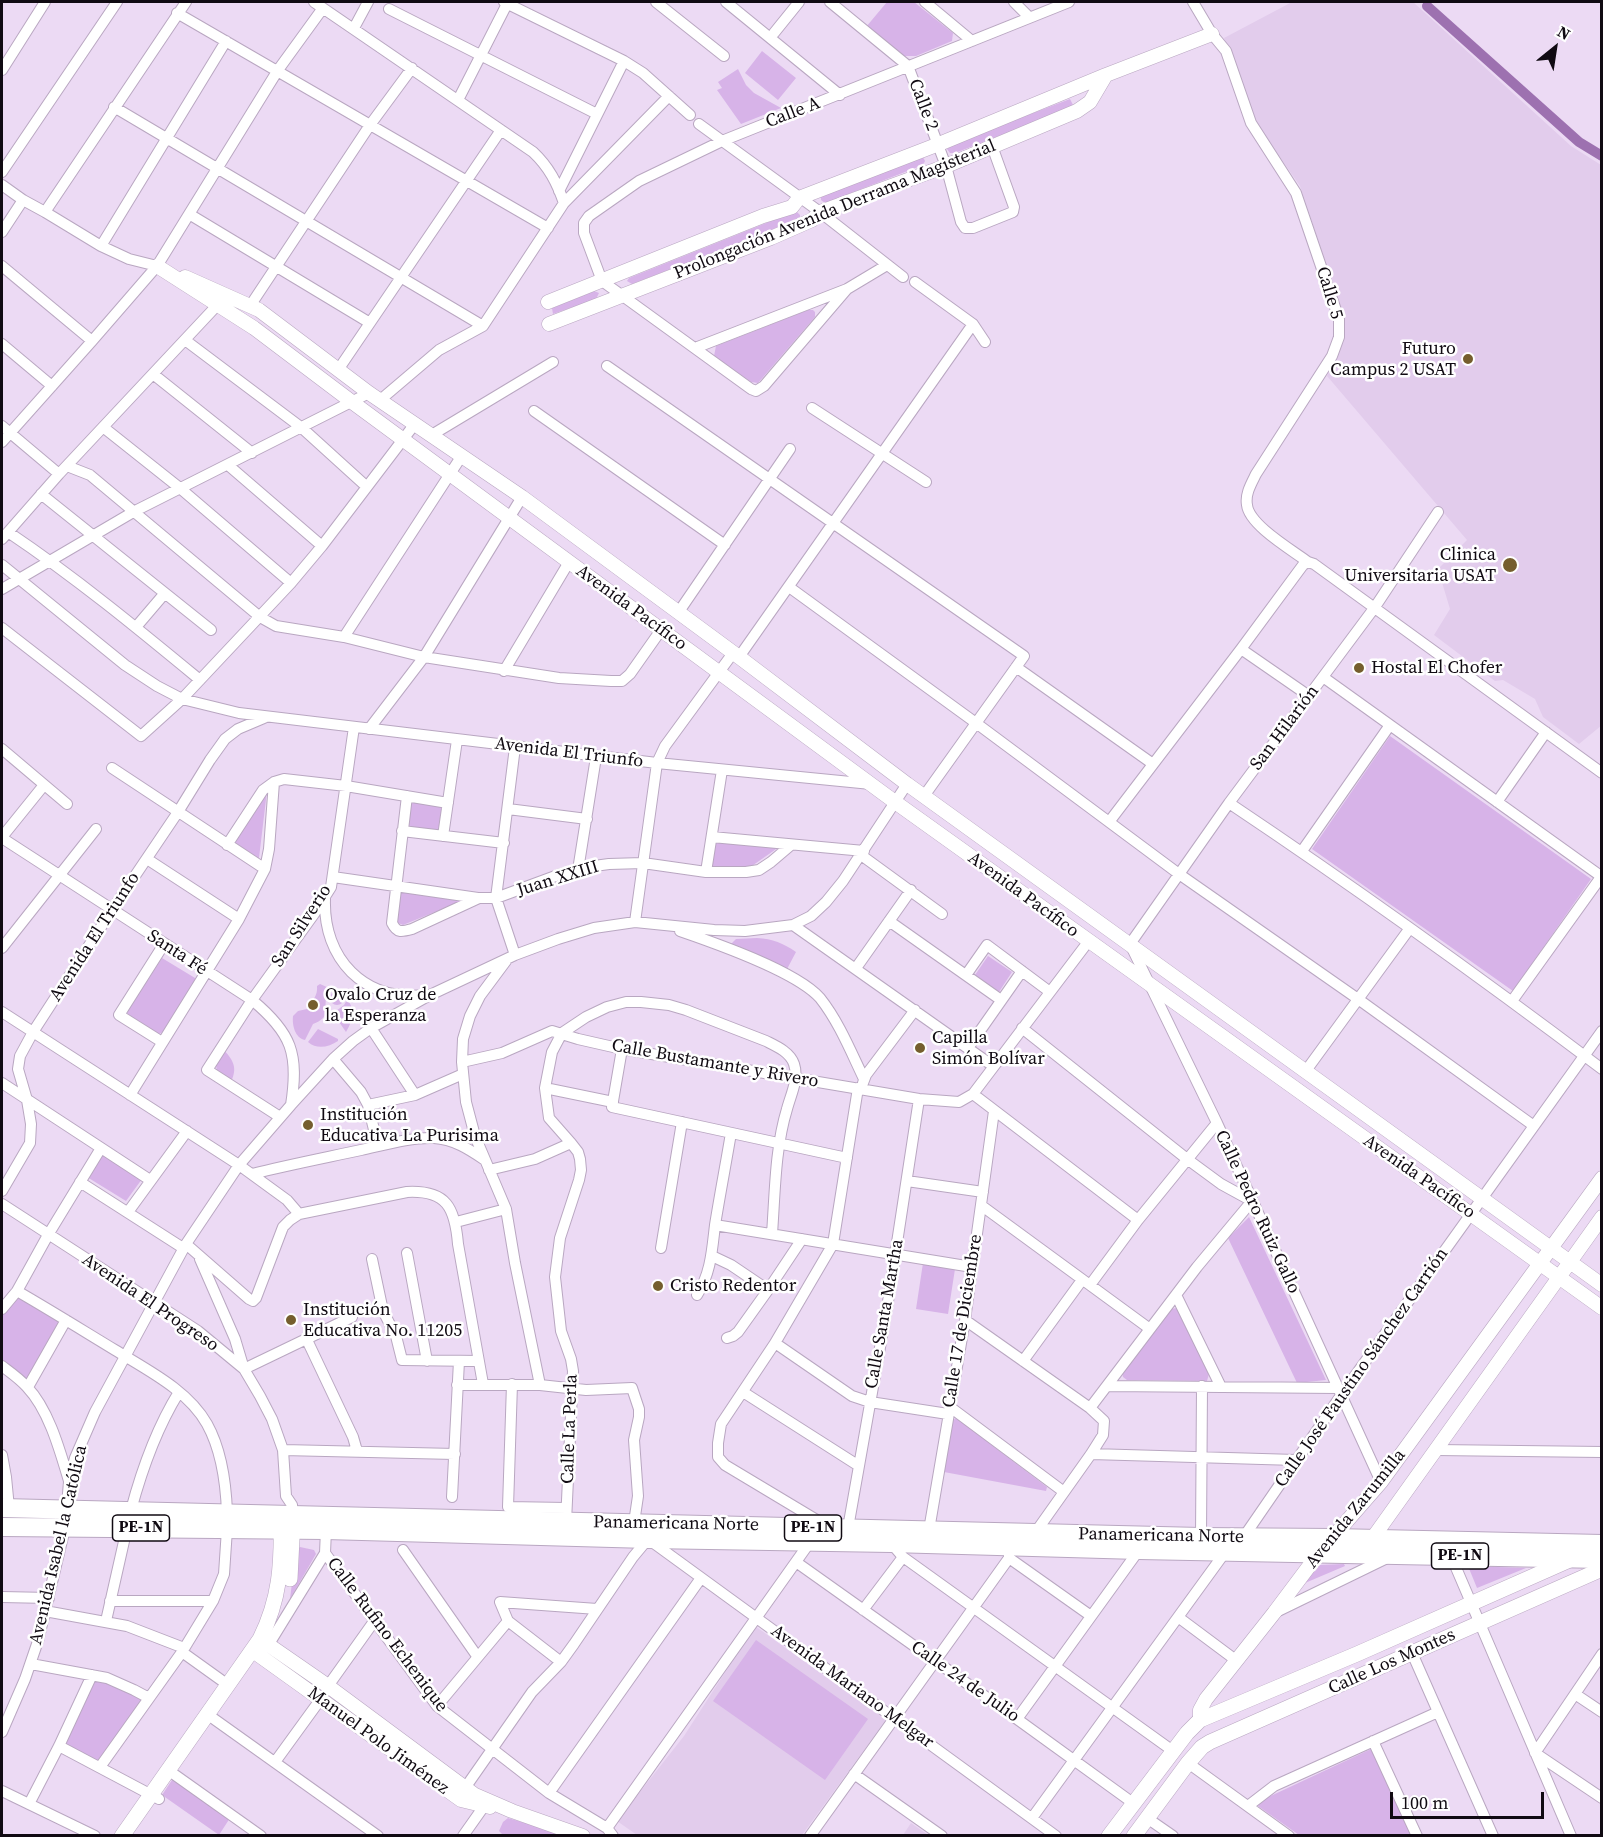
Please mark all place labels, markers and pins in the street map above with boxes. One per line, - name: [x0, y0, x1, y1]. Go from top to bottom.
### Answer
- place label: Futuro Campus 2 USAT: [1330, 338, 1456, 380]
- marker: Futuro Campus 2 USAT: [1461, 352, 1475, 366]
- place label: Clinica Universitaria USAT: [1344, 544, 1496, 586]
- marker: Clinica Universitaria USAT: [1501, 556, 1519, 574]
- place label: Hostal El Chofer: [1371, 657, 1502, 679]
- marker: Hostal El Chofer: [1352, 661, 1366, 675]
- place label: Ovalo Cruz de la Esperanza: [325, 984, 436, 1026]
- marker: Ovalo Cruz de la Esperanza: [306, 998, 320, 1012]
- place label: Capilla Simón Bolívar: [932, 1027, 1045, 1070]
- marker: Capilla Simón Bolívar: [913, 1041, 927, 1055]
- place label: Institución Educativa La Purisima: [320, 1104, 499, 1146]
- marker: Institución Educativa La Purisima: [301, 1118, 315, 1132]
- place label: Cristo Redentor: [670, 1275, 796, 1297]
- marker: Cristo Redentor: [651, 1279, 665, 1293]
- place label: Institución Educativa No. 11205: [303, 1299, 462, 1342]
- marker: Institución Educativa No. 11205: [284, 1313, 298, 1327]

